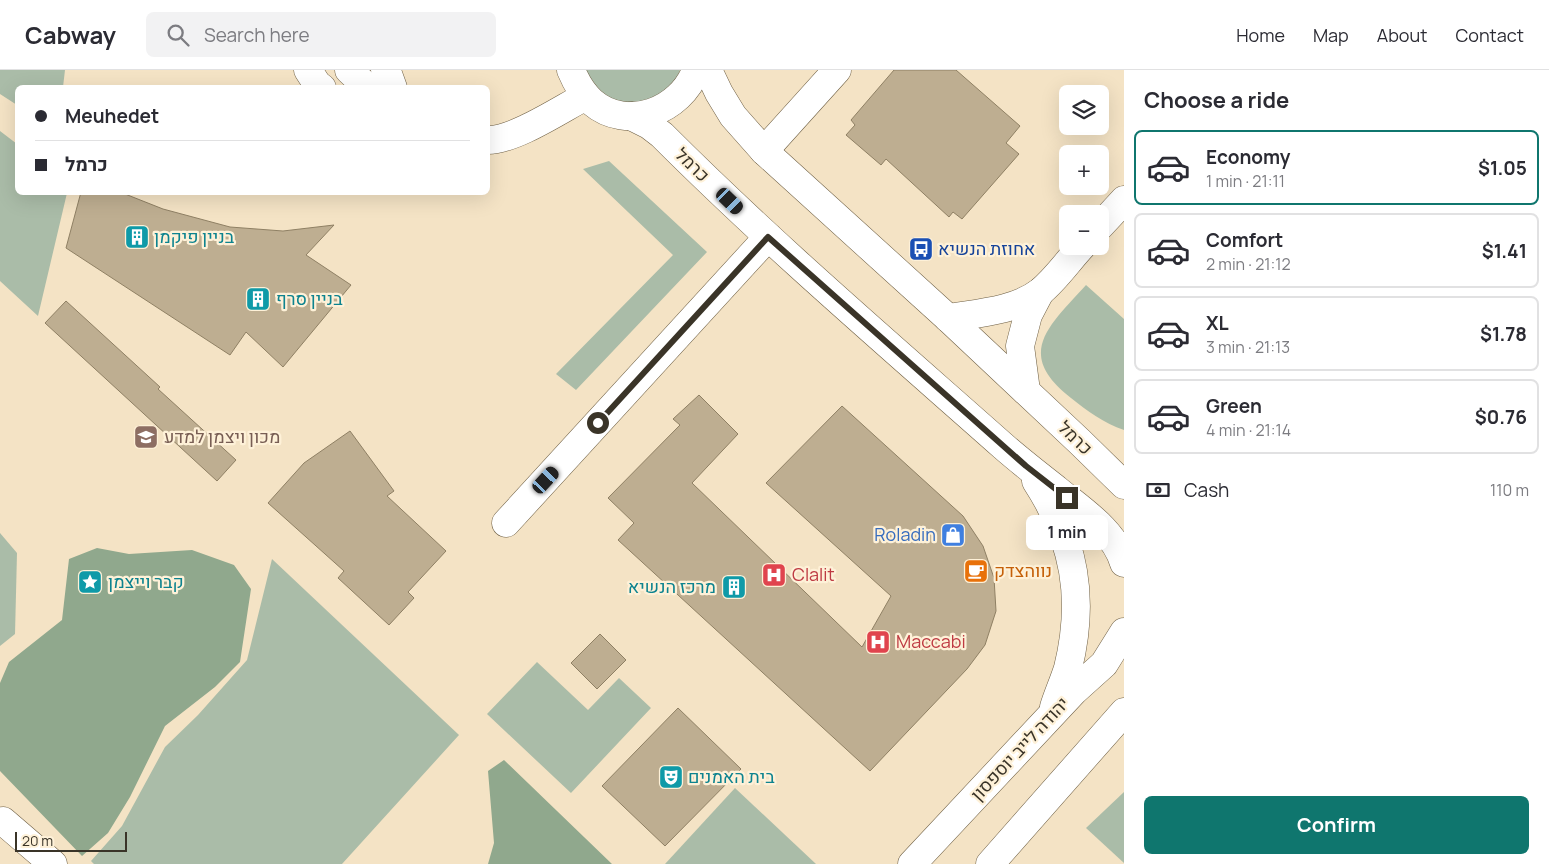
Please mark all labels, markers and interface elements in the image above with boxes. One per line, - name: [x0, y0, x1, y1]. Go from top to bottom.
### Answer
- search box: [146, 12, 496, 57]
- text: Cabway: [25, 18, 116, 51]
- icon: search: [164, 21, 192, 49]
- text: Search here: [204, 22, 310, 48]
- text: Home: [1236, 23, 1285, 47]
- text: Map: [1313, 23, 1349, 47]
- text: About: [1377, 23, 1427, 47]
- text: Contact: [1455, 23, 1524, 47]
- map controls: [1059, 85, 1109, 255]
- button: layers: [1059, 85, 1109, 135]
- text: Choose a ride: [1144, 85, 1289, 115]
- text: Meuhedet: [65, 103, 159, 129]
- street label: כרמל: [670, 142, 715, 187]
- text: Economy: [1206, 144, 1290, 170]
- button: +: [1059, 145, 1109, 195]
- icon: car: [1146, 145, 1191, 190]
- text: כרמל: [65, 151, 108, 177]
- text: $1.05: [1478, 155, 1527, 181]
- text: 1 min · 21:11: [1206, 170, 1285, 192]
- car: [713, 185, 746, 217]
- button: −: [1059, 205, 1109, 255]
- building icon: בניין פיקמן: [124, 224, 150, 250]
- place label: בניין פיקמן: [154, 224, 235, 248]
- text: Comfort: [1206, 227, 1283, 253]
- icon: car: [1146, 228, 1191, 273]
- bus stop icon: אחוזת הנשיא: [908, 236, 934, 262]
- place label: אחוזת הנשיא: [938, 236, 1035, 260]
- text: $1.41: [1482, 238, 1527, 264]
- text: 2 min · 21:12: [1206, 253, 1291, 275]
- building icon: בניין סרף: [245, 286, 271, 312]
- place label: בניין סרף: [276, 286, 343, 310]
- text: XL: [1206, 310, 1229, 336]
- icon: car: [1146, 311, 1191, 356]
- text: $1.78: [1480, 321, 1527, 347]
- text: 3 min · 21:13: [1206, 336, 1290, 358]
- text: Green: [1206, 393, 1262, 419]
- icon: car: [1146, 394, 1191, 439]
- text: $0.76: [1475, 404, 1527, 430]
- route start: [587, 412, 609, 434]
- street label: כרמל: [1053, 415, 1098, 460]
- text: 4 min · 21:14: [1206, 419, 1291, 441]
- school or university icon: מכון ויצמן למדע: [133, 424, 159, 450]
- place label: מכון ויצמן למדע: [164, 424, 280, 448]
- car: [530, 464, 561, 496]
- icon: cash: [1144, 476, 1172, 504]
- text: Cash: [1184, 477, 1229, 503]
- text: 110 m: [1490, 479, 1529, 501]
- route end: [1056, 487, 1078, 509]
- callout: 1 min: [1026, 516, 1108, 550]
- text: 1 min: [1047, 521, 1087, 543]
- place label: Roladin: [874, 522, 936, 546]
- shop icon: Roladin: [940, 522, 966, 548]
- cafe icon: נווהצדק: [963, 558, 989, 584]
- place label: נווהצדק: [994, 558, 1052, 582]
- hospital icon: Clalit: [761, 562, 787, 588]
- place label: Clalit: [792, 562, 835, 586]
- place icon: קבר וייצמן: [77, 569, 103, 595]
- place label: קבר וייצמן: [108, 569, 184, 593]
- place label: מרכז הנשיא: [628, 574, 716, 598]
- building icon: מרכז הנשיא: [721, 574, 747, 600]
- hospital icon: Maccabi: [865, 629, 891, 655]
- place label: Maccabi: [896, 629, 966, 653]
- street label: יהודה לייב יוספסון: [965, 691, 1074, 805]
- theatre icon: בית האמנים: [658, 764, 684, 790]
- place label: בית האמנים: [688, 764, 775, 788]
- button: Confirm: [1144, 796, 1529, 854]
- scale bar: [15, 829, 128, 852]
- text: 20 m: [22, 831, 53, 850]

